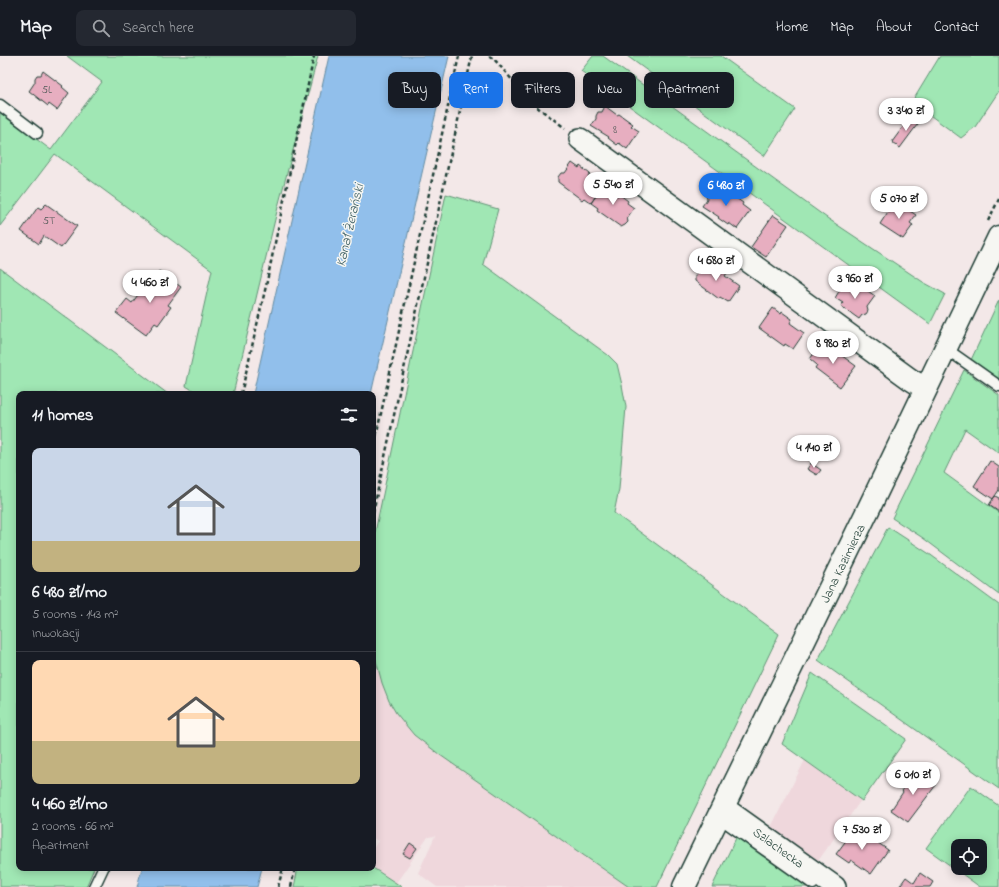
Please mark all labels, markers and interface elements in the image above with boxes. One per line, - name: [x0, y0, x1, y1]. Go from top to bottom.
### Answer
- search box: [76, 10, 356, 46]
- text: Map: [20, 14, 52, 41]
- icon: search: [90, 17, 112, 39]
- text: Search here: [122, 17, 194, 39]
- text: Home: [776, 17, 808, 38]
- text: Map: [830, 17, 854, 38]
- text: About: [876, 17, 912, 38]
- text: Contact: [934, 17, 979, 38]
- chip: Buy: [388, 72, 441, 108]
- chip: Rent: [449, 72, 503, 108]
- chip: Filters: [511, 72, 575, 108]
- chip: New: [583, 72, 636, 108]
- chip: Apartment: [644, 72, 734, 108]
- house number: 5L: [42, 82, 53, 98]
- pin: 3 340 zł: [865, 98, 947, 132]
- text: 3 340 zł: [888, 101, 924, 120]
- house number: 8: [613, 122, 617, 138]
- pin: 5 540 zł: [572, 172, 654, 206]
- pin: 6 480 zł: [685, 173, 767, 207]
- text: 5 540 zł: [593, 175, 633, 194]
- text: 6 480 zł: [708, 176, 744, 195]
- water label: Kanał Żerański: [331, 180, 371, 269]
- pin: 5 070 zł: [858, 186, 940, 220]
- text: 5 070 zł: [880, 189, 918, 208]
- house number: 5T: [43, 213, 56, 229]
- pin: 4 680 zł: [675, 248, 757, 282]
- text: 4 680 zł: [698, 251, 734, 270]
- pin: 3 960 zł: [814, 266, 896, 300]
- text: 3 960 zł: [837, 269, 873, 288]
- pin: 4 460 zł: [109, 270, 191, 304]
- text: 4 460 zł: [132, 273, 168, 292]
- pin: 8 980 zł: [792, 331, 874, 365]
- text: 8 980 zł: [816, 334, 850, 353]
- text: 11 homes: [32, 403, 93, 428]
- icon: filters: [338, 404, 360, 426]
- pin: 4 140 zł: [773, 435, 855, 469]
- text: 4 140 zł: [796, 438, 832, 457]
- icon: home: [160, 474, 232, 546]
- street label: Jana Kazimierza: [816, 521, 871, 606]
- text: 6 480 zł/mo: [32, 580, 107, 605]
- text: 5 rooms · 143 m²: [32, 605, 118, 624]
- text: Inwokacji: [32, 624, 80, 643]
- icon: home: [160, 686, 232, 758]
- pin: 6 010 zł: [872, 762, 954, 796]
- text: 6 010 zł: [895, 765, 931, 784]
- text: 4 460 zł/mo: [32, 792, 108, 817]
- text: 2 rooms · 66 m²: [32, 817, 114, 836]
- pin: 7 530 zł: [821, 817, 903, 851]
- text: 7 530 zł: [843, 820, 881, 839]
- street label: Szlachecka: [749, 823, 808, 873]
- text: Apartment: [32, 836, 89, 855]
- map controls: [951, 839, 987, 875]
- button: locate: [951, 839, 987, 875]

